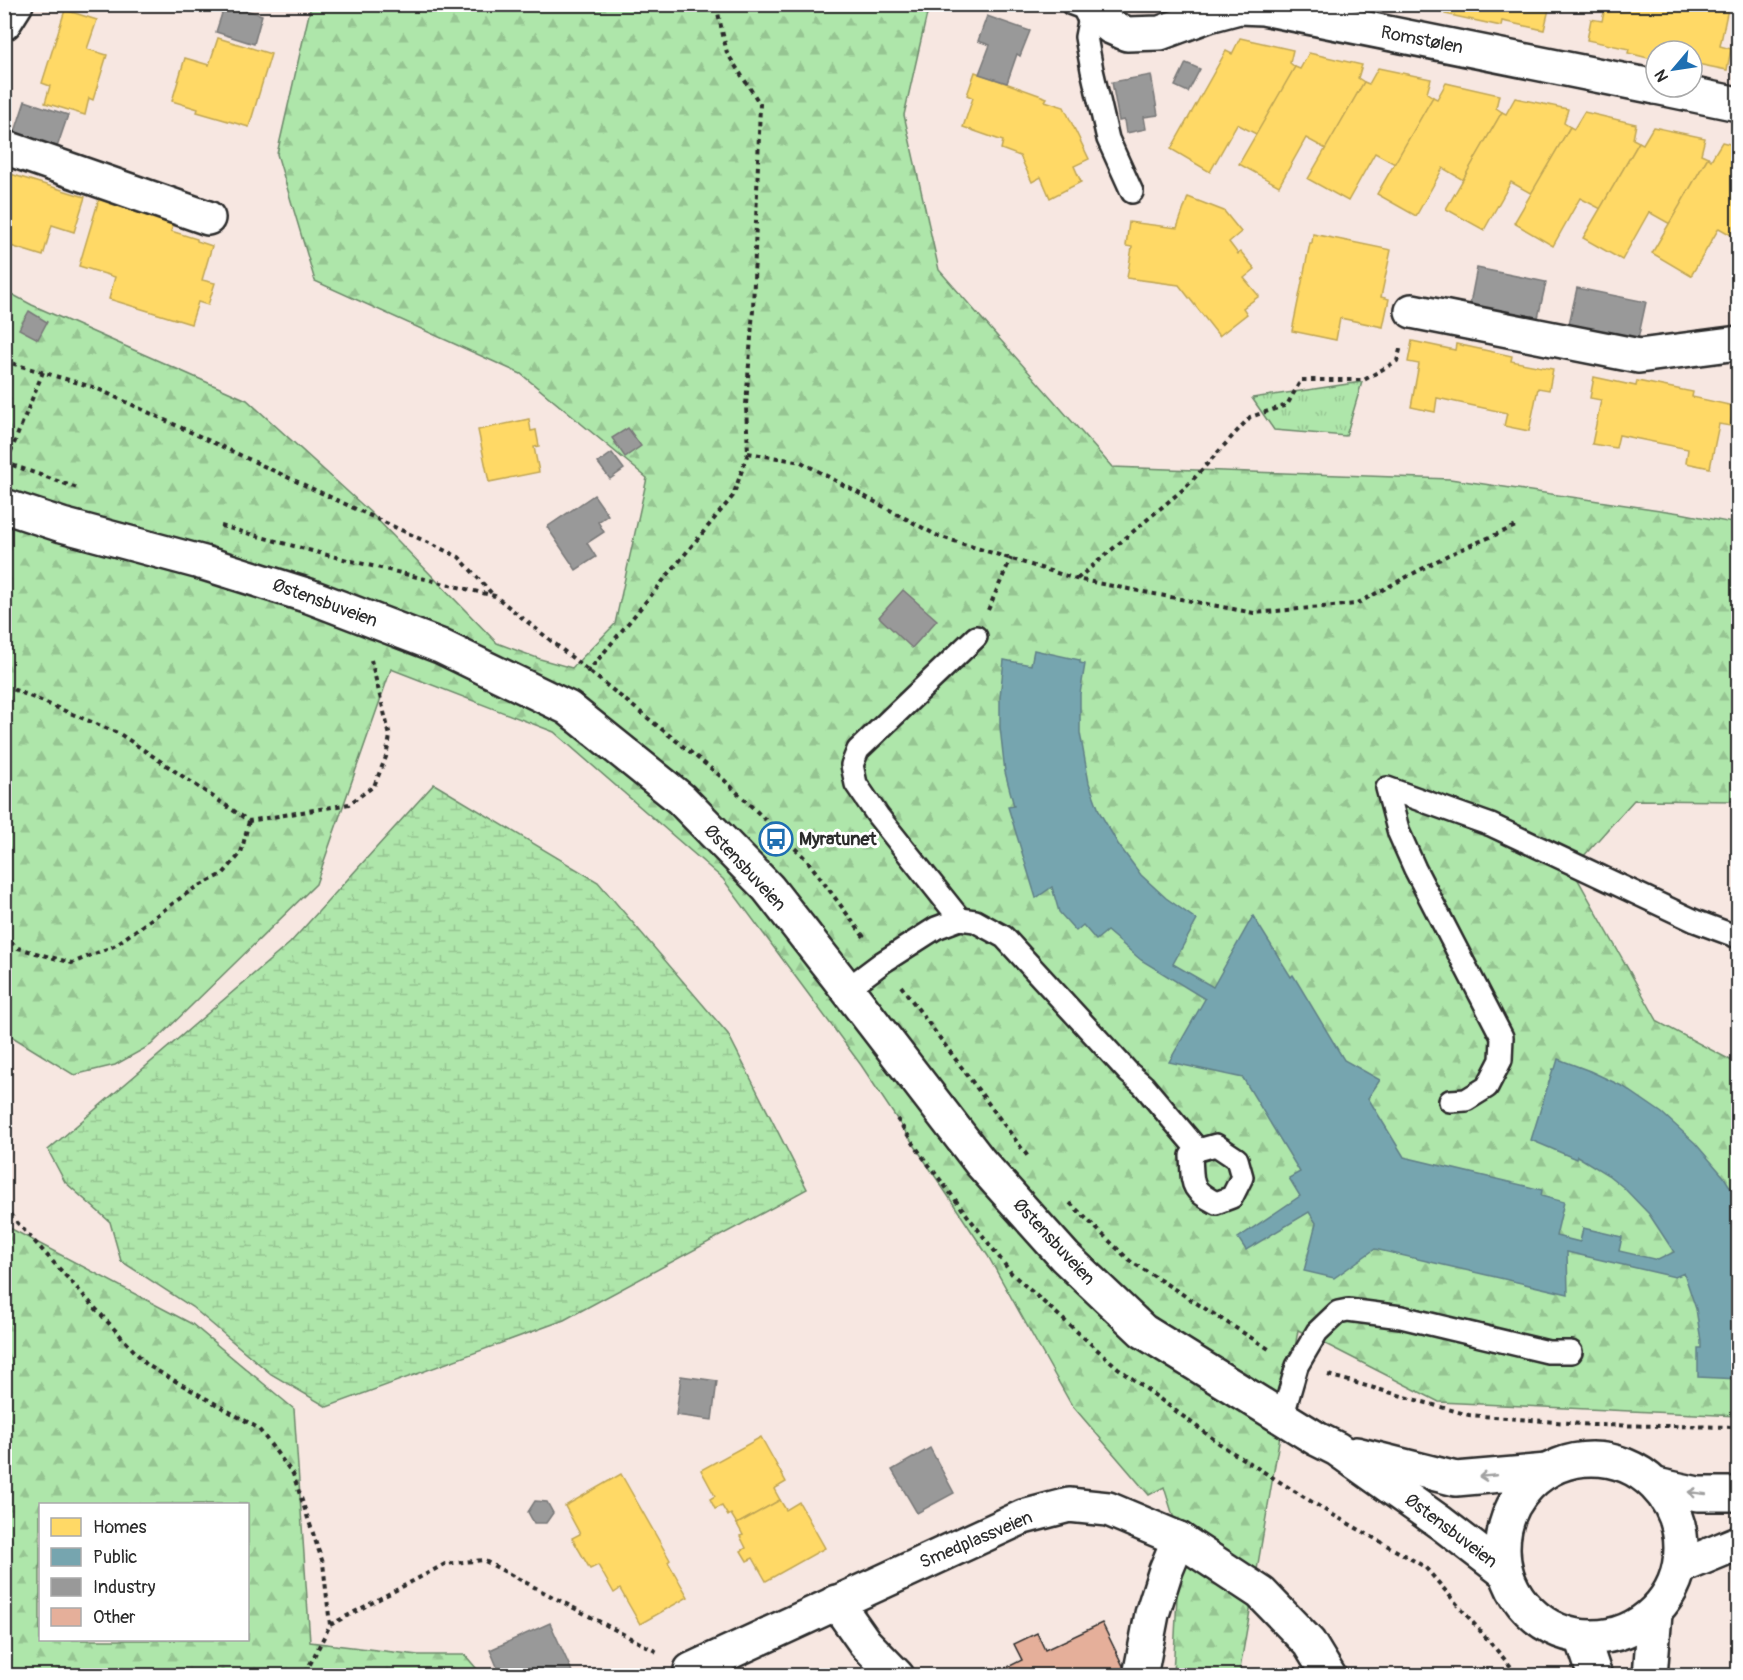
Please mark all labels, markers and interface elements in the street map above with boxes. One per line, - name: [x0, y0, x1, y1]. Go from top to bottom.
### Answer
- street label: Romstølen: [1379, 21, 1465, 59]
- north arrow: [1644, 39, 1704, 99]
- text: N: [1650, 66, 1673, 85]
- street label: Østensbuveien: [269, 573, 381, 633]
- street label: Østensbuveien: [699, 820, 791, 916]
- bus stop icon: Myratunet: [758, 821, 794, 857]
- place label: Myratunet: [799, 828, 877, 851]
- street label: Østensbuveien: [1008, 1194, 1100, 1290]
- one-way arrow: [1479, 1471, 1499, 1482]
- one-way arrow: [1687, 1487, 1707, 1498]
- street label: Østensbuveien: [1400, 1489, 1502, 1573]
- legend: [39, 1503, 249, 1641]
- street label: Smedplassveien: [916, 1506, 1036, 1574]
- text: Homes: [93, 1516, 146, 1539]
- text: Public: [93, 1546, 137, 1569]
- text: Industry: [93, 1576, 156, 1599]
- text: Other: [93, 1606, 136, 1629]

